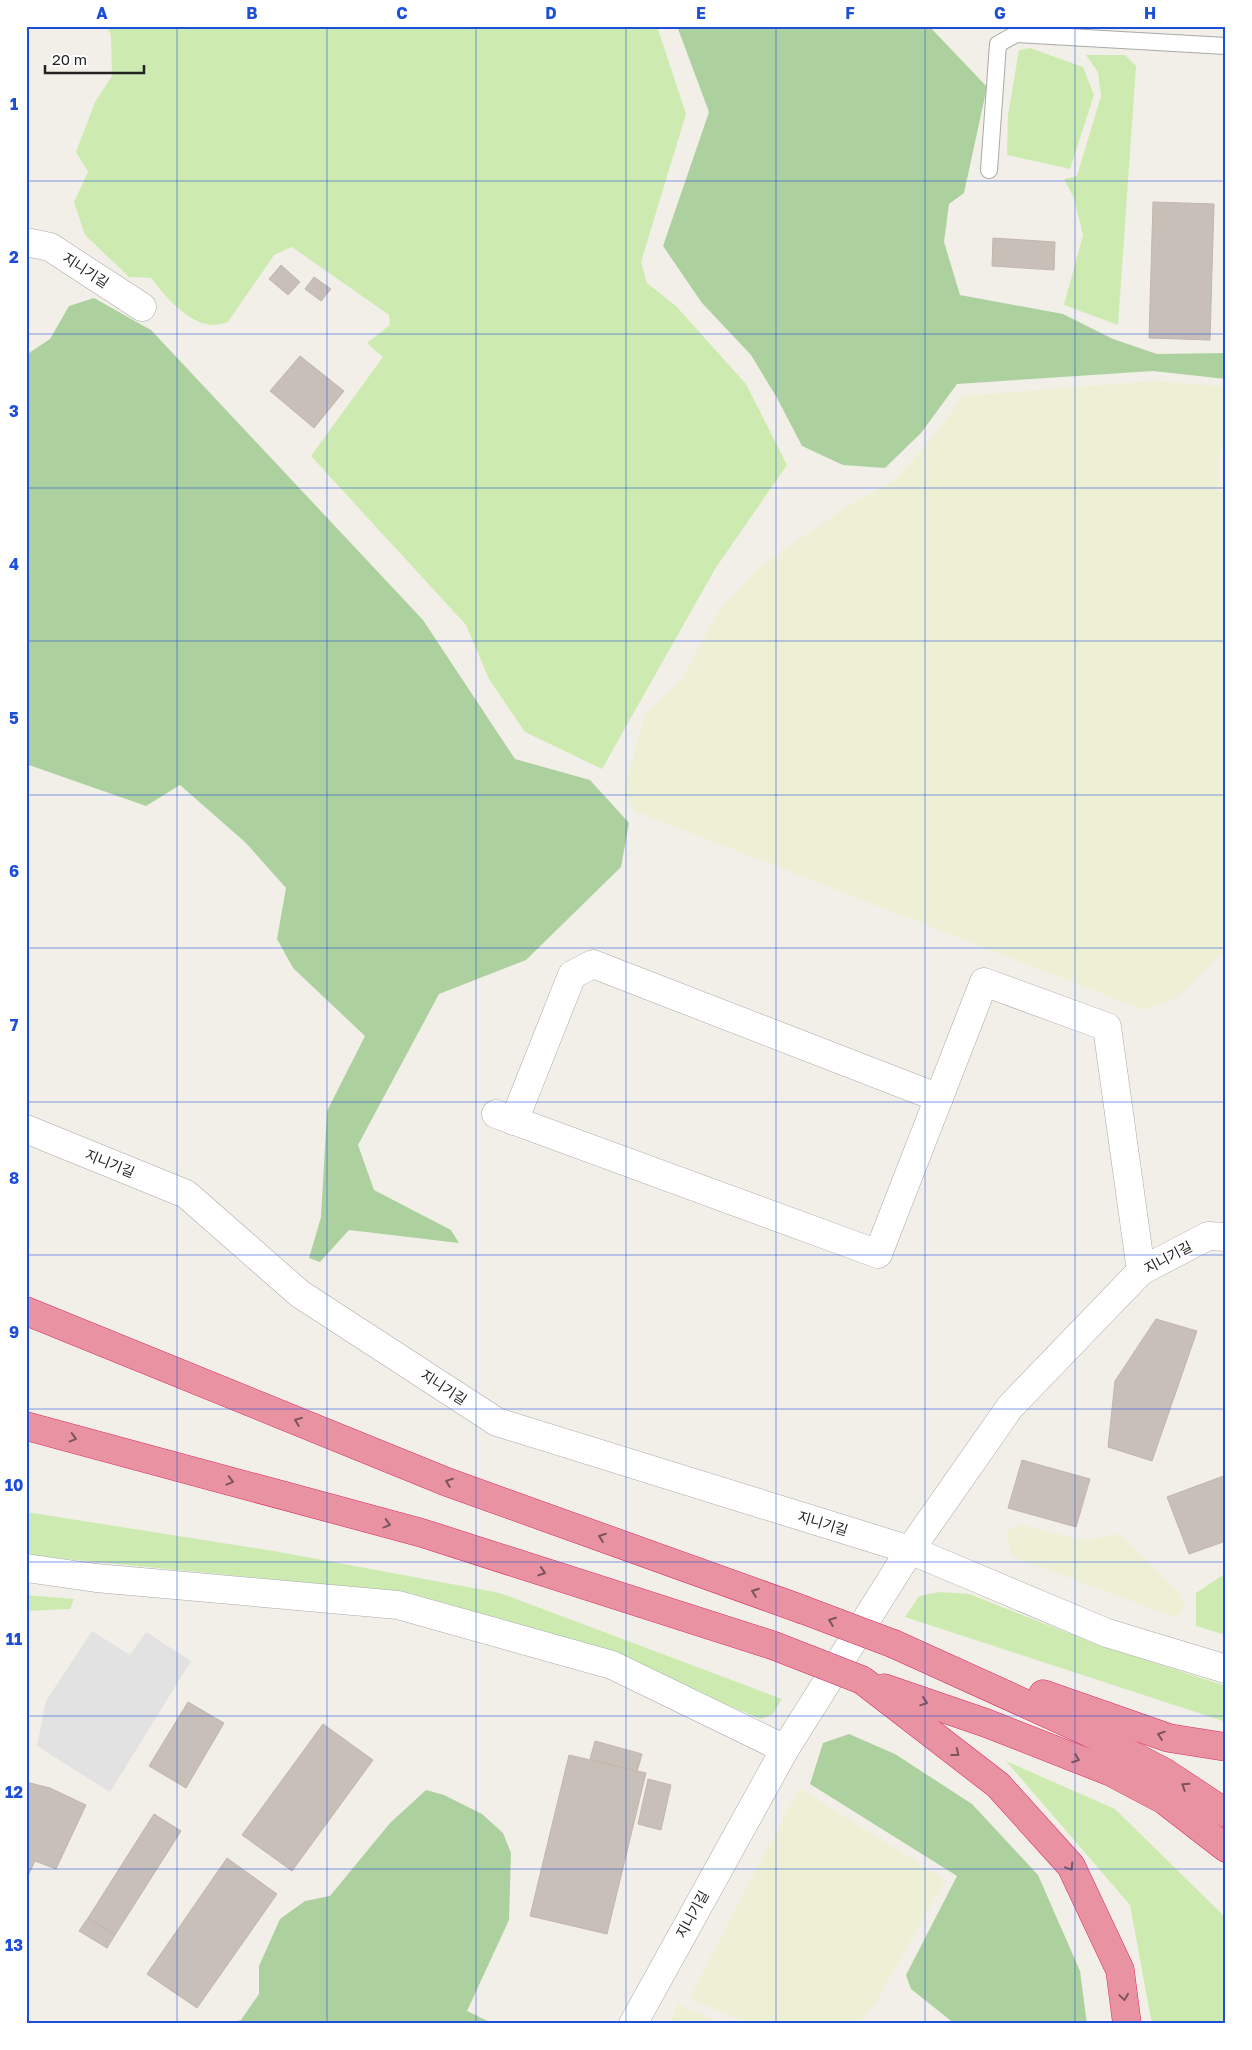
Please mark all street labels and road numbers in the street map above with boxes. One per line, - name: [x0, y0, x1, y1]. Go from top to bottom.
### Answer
- street label: 지니기길: [60, 249, 112, 291]
- street label: 지니기길: [83, 1145, 137, 1181]
- street label: 지니기길: [1141, 1237, 1195, 1277]
- street label: 지니기길: [418, 1366, 470, 1408]
- street label: 지니기길: [796, 1507, 850, 1539]
- street label: 지니기길: [672, 1887, 712, 1941]

